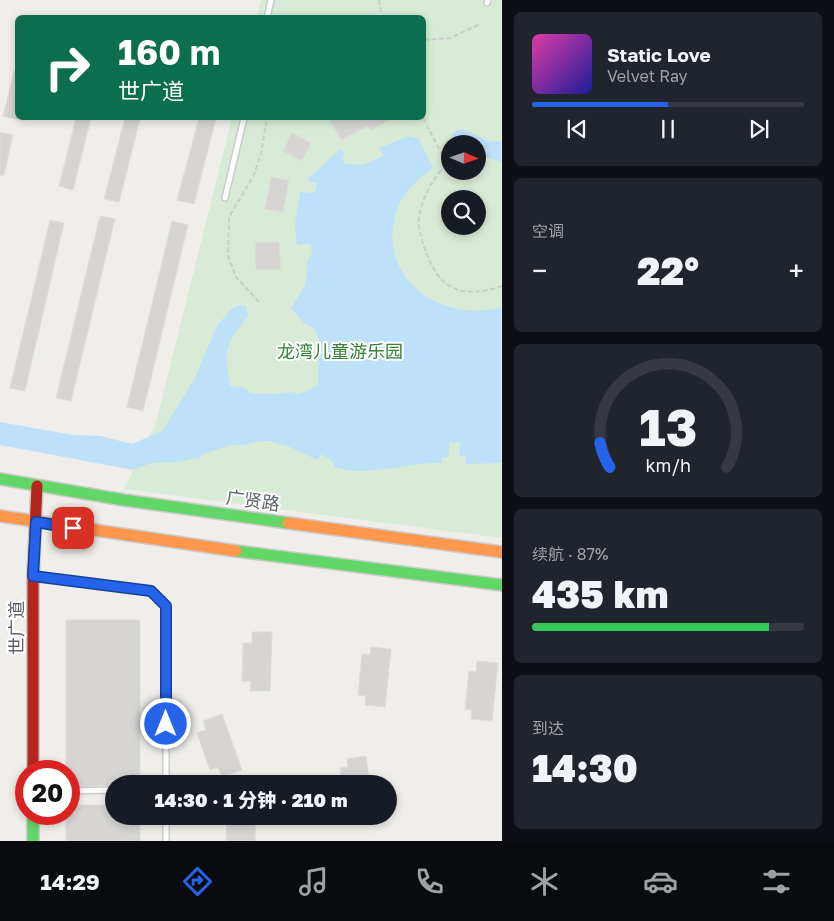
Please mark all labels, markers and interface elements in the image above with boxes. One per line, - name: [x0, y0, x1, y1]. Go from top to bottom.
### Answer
- text: 160 m: [118, 31, 220, 73]
- icon: right: [35, 35, 100, 100]
- text: Static Love: [607, 43, 711, 66]
- text: Velvet Ray: [607, 66, 688, 86]
- text: 世广道: [118, 77, 184, 104]
- icon: previous: [563, 115, 591, 143]
- icon: pause: [654, 115, 682, 143]
- icon: next: [745, 115, 773, 143]
- north arrow: [441, 135, 486, 180]
- map controls: [441, 135, 486, 235]
- button: search: [441, 190, 486, 235]
- text: 空调: [532, 221, 564, 241]
- text: 22°: [637, 248, 699, 293]
- text: −: [532, 254, 547, 287]
- text: +: [789, 254, 804, 287]
- park label: 龙湾儿童游乐园: [277, 340, 403, 362]
- text: 13: [639, 395, 697, 457]
- text: km/h: [645, 454, 691, 476]
- street label: 广贤路: [225, 485, 281, 515]
- pin: [52, 507, 94, 549]
- icon: arrive: [59, 514, 87, 542]
- text: 续航 · 87%: [532, 544, 608, 564]
- text: 435 km: [532, 571, 669, 616]
- street label: 世广道: [5, 601, 27, 655]
- position arrow: [139, 697, 191, 749]
- text: 到达: [532, 718, 564, 738]
- text: 14:30: [532, 745, 638, 790]
- speed limit sign: 20: [15, 760, 80, 825]
- text: 14:30 · 1 分钟 · 210 m: [155, 788, 347, 811]
- icon: directions: [180, 864, 215, 899]
- icon: music: [296, 864, 331, 899]
- icon: phone: [412, 864, 447, 899]
- icon: climate: [527, 864, 562, 899]
- icon: car: [643, 864, 678, 899]
- icon: filters: [759, 864, 794, 899]
- text: 14:29: [40, 868, 100, 895]

